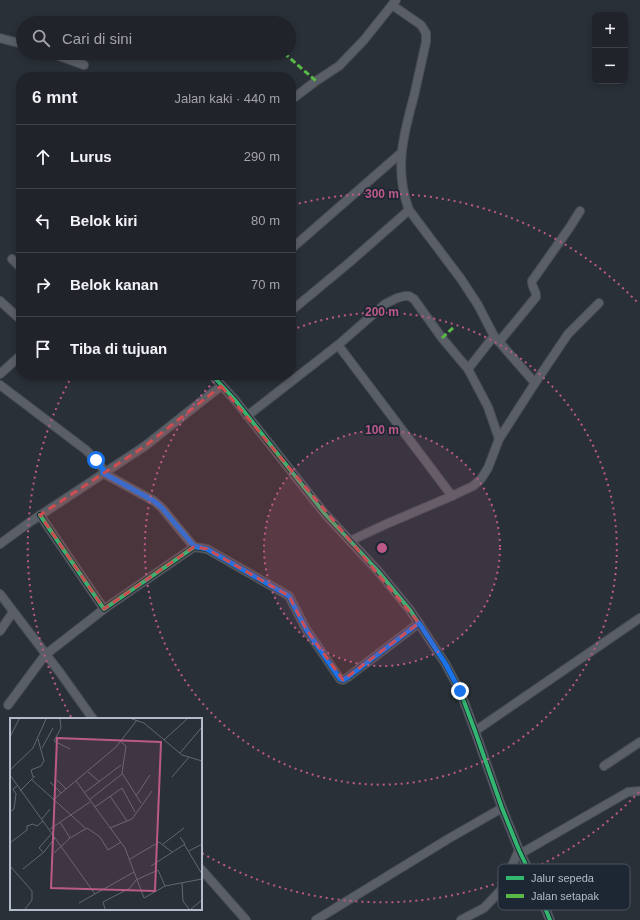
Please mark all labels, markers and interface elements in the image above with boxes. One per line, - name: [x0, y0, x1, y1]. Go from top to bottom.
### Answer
- map controls: [592, 12, 628, 84]
- button: +: [592, 12, 628, 48]
- search box: [16, 16, 296, 60]
- icon: search: [30, 27, 52, 49]
- text: Cari di sini: [62, 30, 132, 47]
- button: −: [592, 48, 628, 84]
- text: 6 mnt: [32, 88, 77, 107]
- text: Jalan kaki · 440 m: [175, 91, 280, 106]
- icon: ahead: [32, 146, 54, 168]
- text: Lurus: [70, 148, 112, 165]
- text: 290 m: [244, 149, 280, 164]
- text: 300 m: [365, 187, 399, 201]
- icon: left: [32, 210, 54, 232]
- text: Belok kiri: [70, 212, 138, 229]
- text: 80 m: [251, 213, 280, 228]
- icon: right: [32, 274, 54, 296]
- text: Belok kanan: [70, 276, 158, 293]
- text: 70 m: [251, 277, 280, 292]
- text: 200 m: [365, 305, 399, 319]
- icon: arrive: [32, 338, 54, 360]
- text: Tiba di tujuan: [70, 340, 167, 357]
- text: 100 m: [365, 423, 399, 437]
- route start: [87, 451, 105, 469]
- centre of rings: [375, 541, 389, 555]
- route end: [451, 682, 469, 700]
- inset map: [10, 718, 202, 910]
- legend: [498, 864, 630, 910]
- text: Jalur sepeda: [531, 872, 595, 884]
- text: Jalan setapak: [531, 890, 599, 902]

